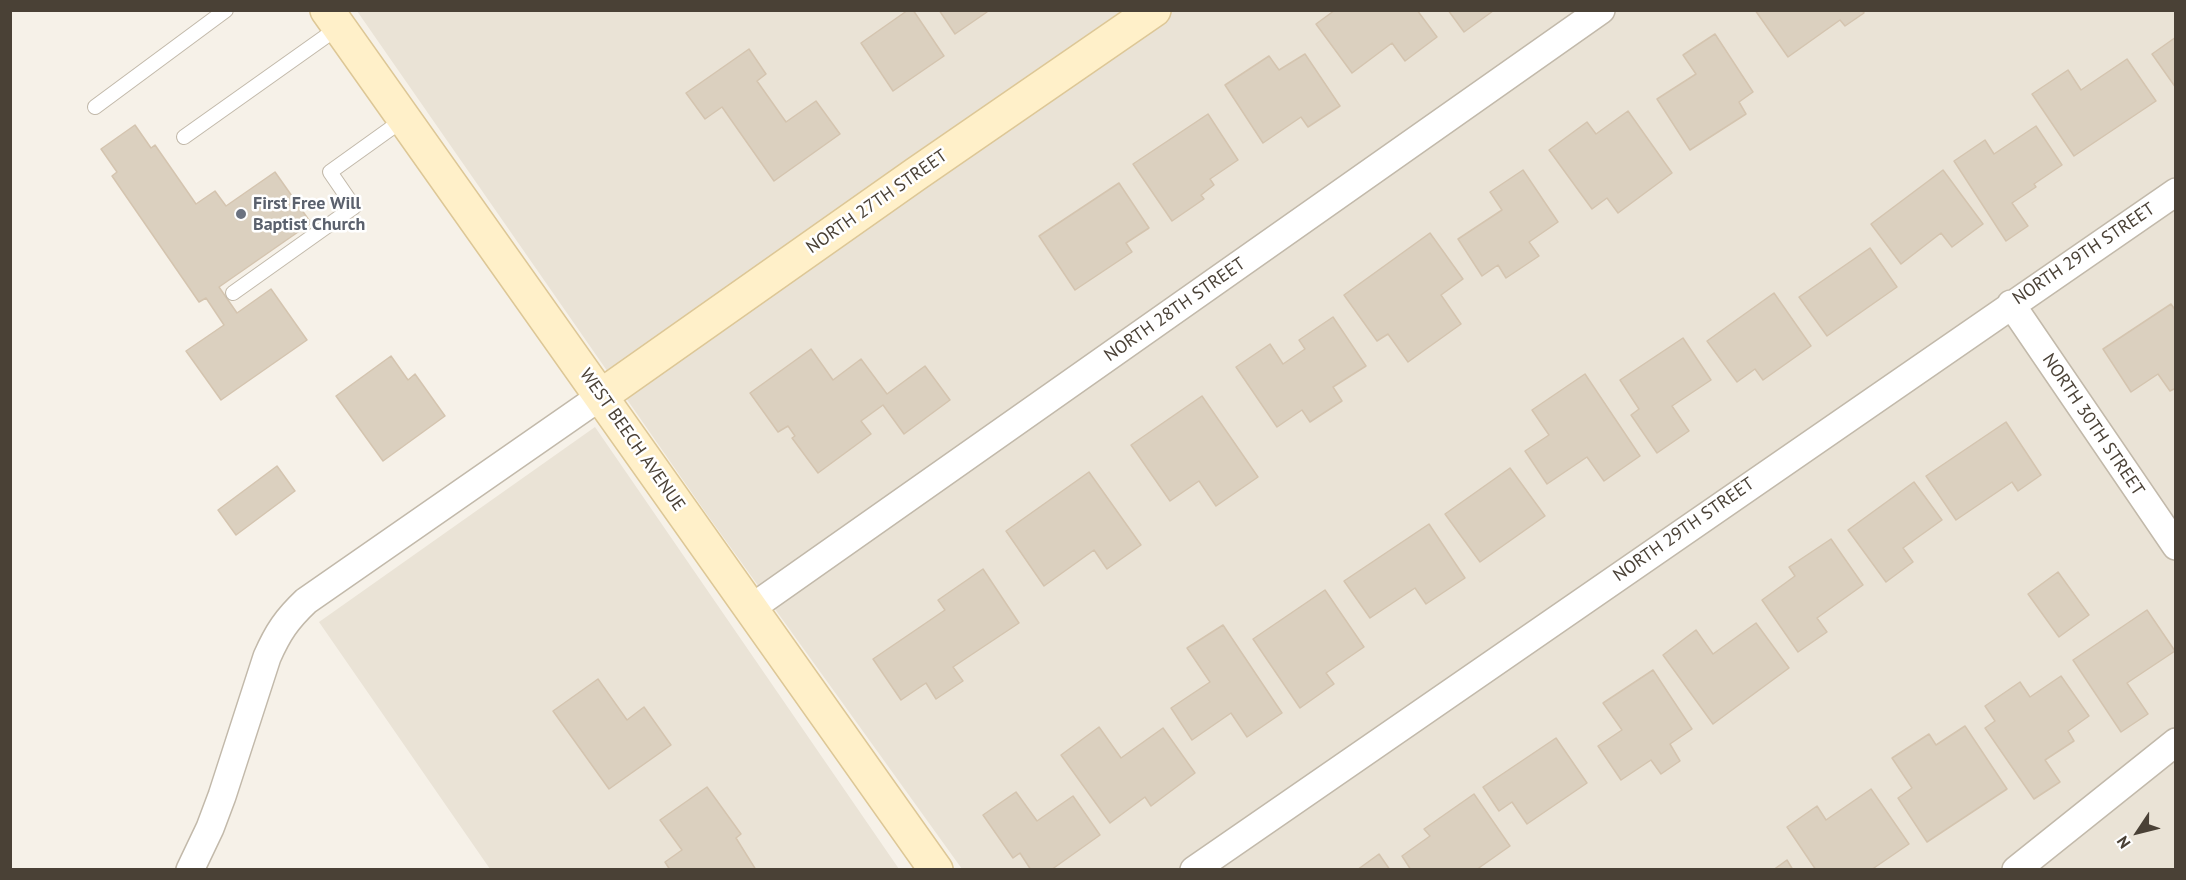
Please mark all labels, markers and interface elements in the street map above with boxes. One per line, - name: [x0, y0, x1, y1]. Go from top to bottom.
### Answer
- street label: NORTH 27TH STREET: [802, 145, 952, 259]
- place label: First Free Will Baptist Church: [253, 193, 365, 236]
- street label: NORTH 29TH STREET: [2009, 198, 2159, 310]
- marker: First Free Will Baptist Church: [234, 207, 248, 221]
- street label: NORTH 28TH STREET: [1100, 253, 1250, 367]
- street label: NORTH 30TH STREET: [2037, 350, 2149, 500]
- street label: WEST BEECH AVENUE: [575, 365, 689, 515]
- street label: NORTH 29TH STREET: [1609, 473, 1759, 587]
- north arrow: [2108, 802, 2168, 862]
- text: N: [2112, 832, 2134, 852]

